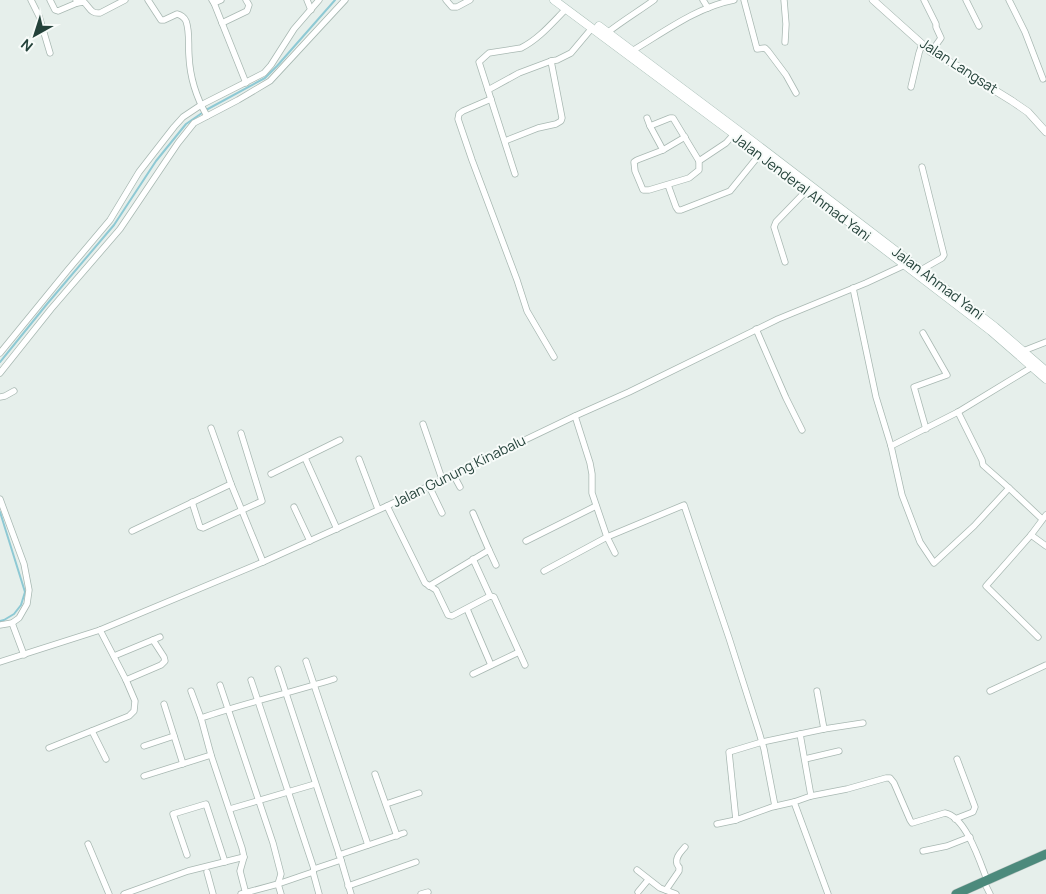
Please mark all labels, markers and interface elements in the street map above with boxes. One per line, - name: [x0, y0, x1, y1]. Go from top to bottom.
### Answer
- north arrow: [10, 10, 60, 60]
- street label: Jalan Langsat: [917, 33, 1002, 98]
- text: N: [17, 35, 36, 56]
- street label: Jalan Jenderal Ahmad Yani: [729, 128, 875, 245]
- street label: Jalan Ahmad Yani: [889, 242, 988, 323]
- street label: Jalan Gunung Kinabalu: [389, 430, 529, 511]

